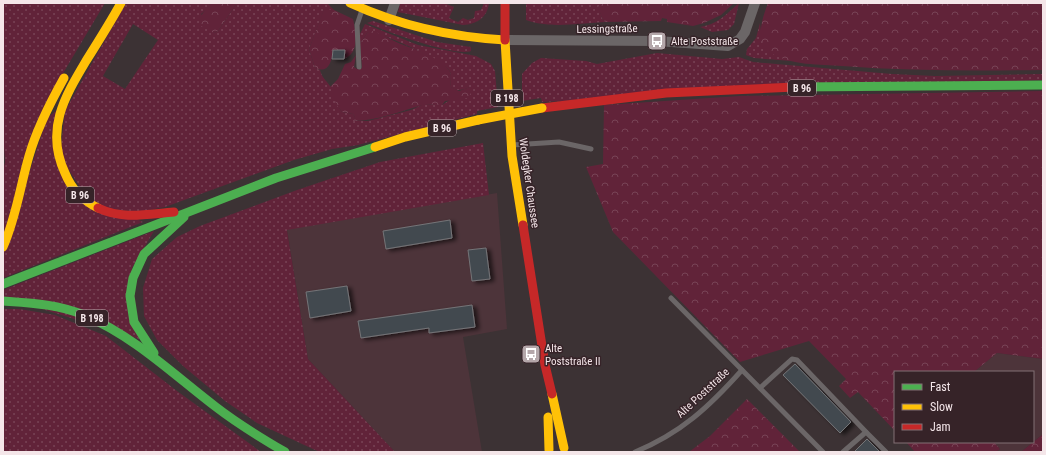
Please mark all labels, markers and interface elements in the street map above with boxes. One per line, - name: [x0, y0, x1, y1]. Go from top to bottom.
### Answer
- street label: Lessingstraße: [576, 22, 638, 36]
- bus stop icon: Alte Poststraße: [646, 30, 668, 52]
- place label: Alte Poststraße: [671, 35, 738, 48]
- road number: B 96: [788, 80, 816, 96]
- road number: B 198: [491, 90, 523, 106]
- road number: B 96: [428, 120, 456, 136]
- street label: Woldegker Chaussee: [516, 137, 542, 229]
- road number: B 96: [66, 187, 94, 203]
- road number: B 198: [76, 310, 108, 326]
- place label: Alte Poststraße II: [545, 342, 600, 368]
- bus stop icon: Alte Poststraße II: [520, 343, 542, 365]
- street label: Alte Poststraße: [674, 365, 732, 421]
- legend: [894, 371, 1034, 443]
- text: Fast: [930, 380, 951, 394]
- text: Slow: [930, 400, 953, 414]
- text: Jam: [930, 420, 951, 434]

